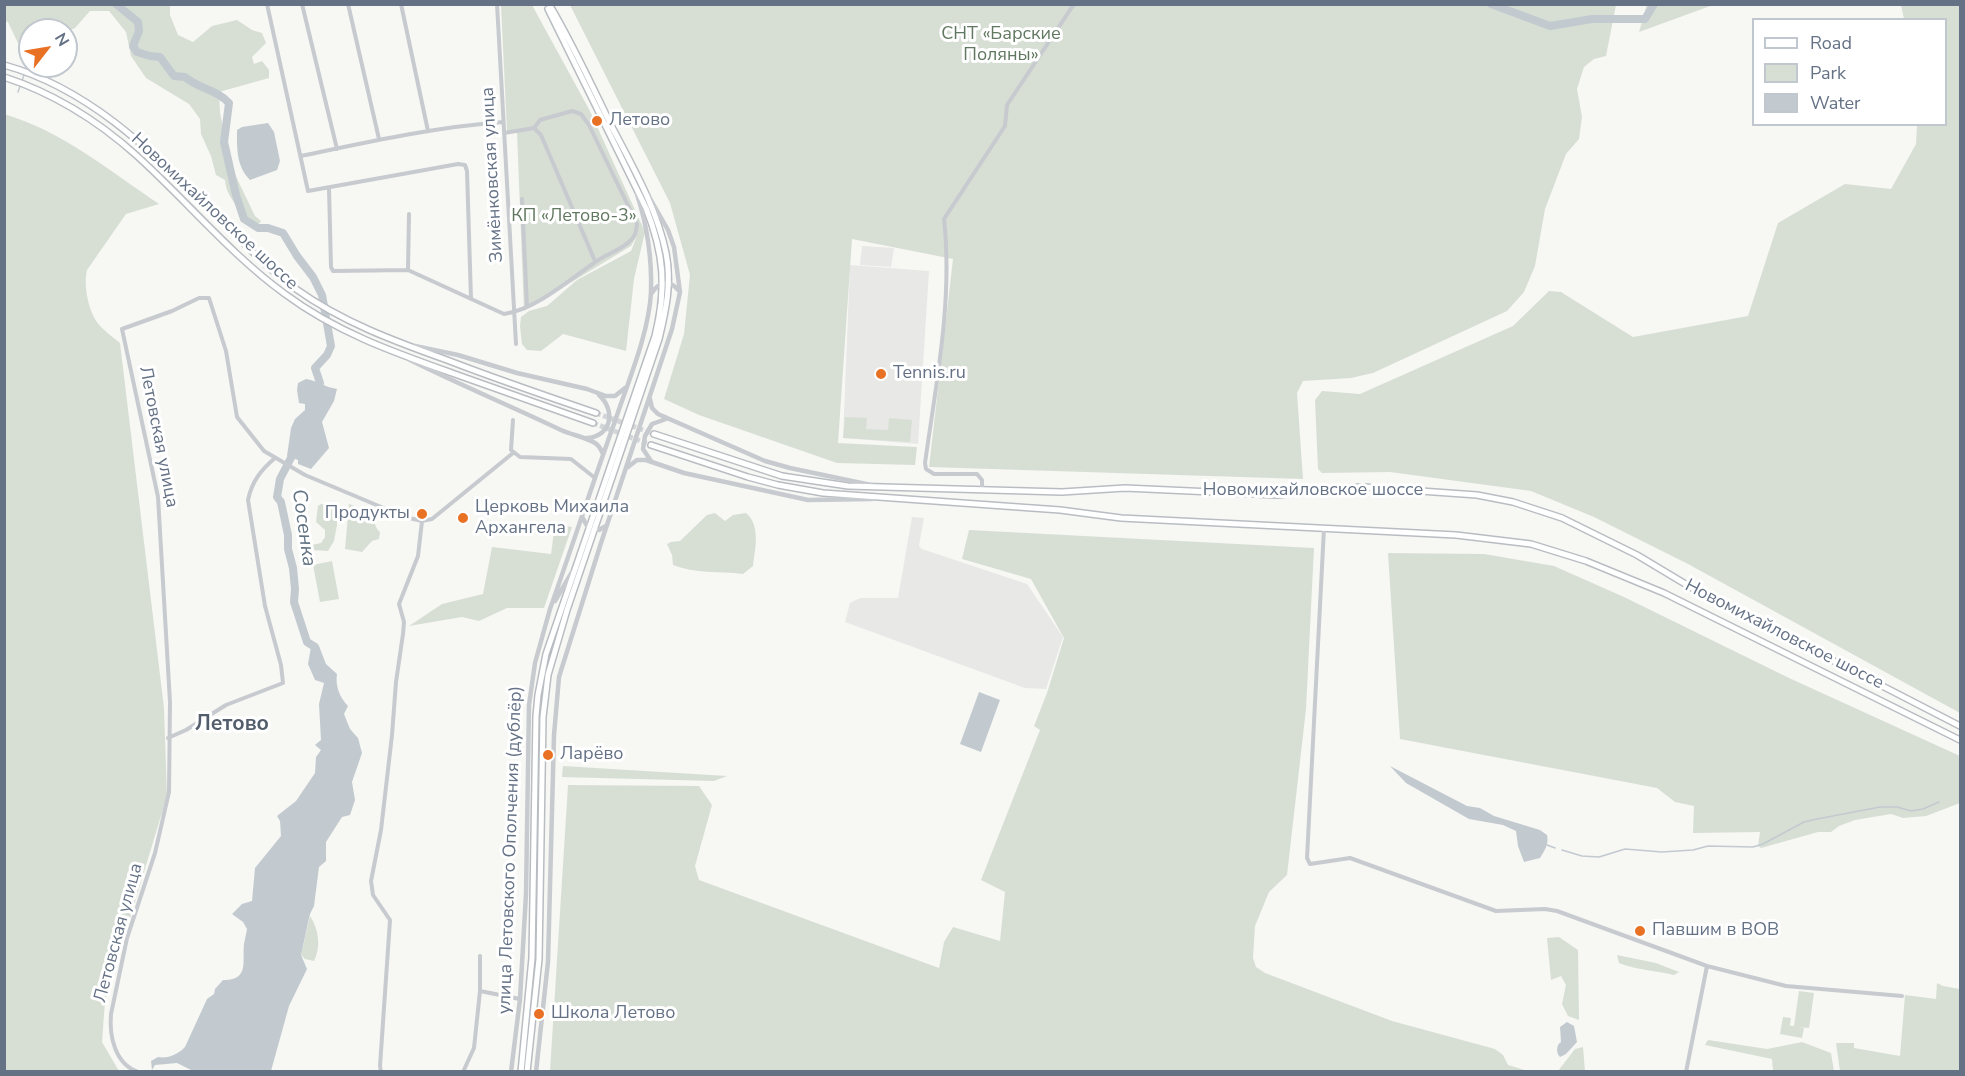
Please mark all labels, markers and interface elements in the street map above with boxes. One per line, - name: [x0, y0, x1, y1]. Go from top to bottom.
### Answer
- north arrow: [18, 18, 78, 78]
- legend: [1752, 18, 1947, 126]
- park label: СНТ «Барские Поляны»: [941, 24, 1061, 66]
- text: N: [49, 29, 74, 51]
- text: Road: [1810, 31, 1852, 55]
- text: Park: [1810, 61, 1846, 85]
- street label: Зимёнковская улица: [478, 87, 508, 263]
- text: Water: [1810, 91, 1861, 115]
- place label: Летово: [609, 110, 670, 132]
- marker: Летово: [590, 114, 604, 128]
- street label: Новомихайловское шоссе: [126, 129, 302, 295]
- park label: КП «Летово-3»: [511, 206, 637, 228]
- place label: Tennis.ru: [893, 363, 966, 385]
- street label: Летовская улица: [134, 365, 182, 509]
- marker: Tennis.ru: [874, 367, 888, 381]
- street label: Новомихайловское шоссе: [1203, 480, 1423, 502]
- water label: Сосенка: [286, 488, 320, 568]
- place label: Церковь Михаила Архангела: [475, 497, 629, 540]
- place label: Продукты: [325, 503, 410, 525]
- marker: Продукты: [415, 507, 429, 521]
- marker: Церковь Михаила Архангела: [456, 511, 470, 525]
- street label: Новомихайловское шоссе: [1681, 575, 1887, 695]
- street label: улица Летовского Ополчения (дублёр): [494, 685, 528, 1015]
- district label: Летово: [195, 712, 269, 738]
- place label: Ларёво: [560, 744, 624, 766]
- marker: Ларёво: [541, 748, 555, 762]
- street label: Летовская улица: [90, 861, 148, 1005]
- place label: Павшим в ВОВ: [1652, 920, 1779, 942]
- marker: Павшим в ВОВ: [1633, 924, 1647, 938]
- place label: Школа Летово: [551, 1003, 675, 1025]
- marker: Школа Летово: [532, 1007, 546, 1021]

